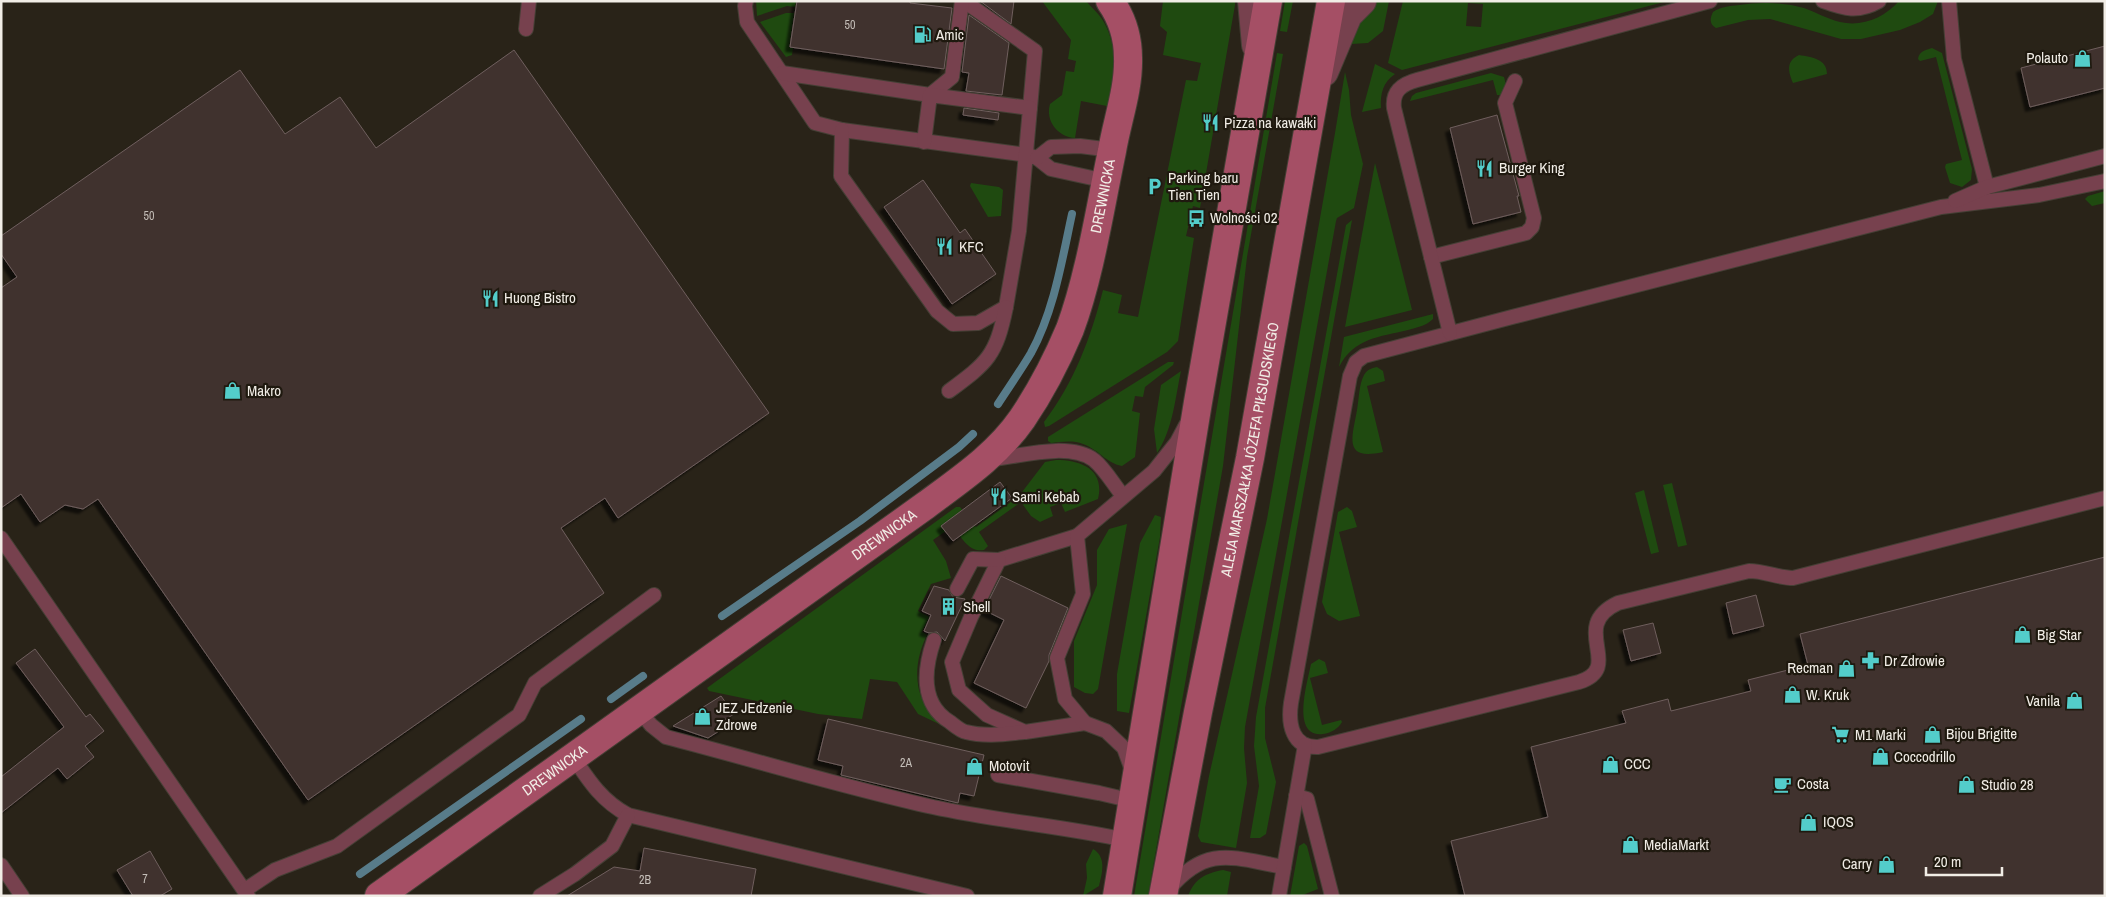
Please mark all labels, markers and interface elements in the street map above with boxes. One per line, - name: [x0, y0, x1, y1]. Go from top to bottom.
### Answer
- house number: 50: [845, 17, 855, 33]
- place label: Amic: [935, 24, 964, 45]
- fuel station icon: Amic: [912, 25, 932, 45]
- place label: Polauto: [2026, 47, 2068, 68]
- shop icon: Polauto: [2072, 48, 2092, 68]
- place label: Pizza na kawałki: [1224, 112, 1316, 133]
- restaurant icon: Pizza na kawałki: [1200, 113, 1220, 133]
- street label: DREWNICKA: [1085, 156, 1120, 235]
- place label: Burger King: [1499, 157, 1565, 178]
- restaurant icon: Burger King: [1475, 158, 1495, 178]
- place label: Parking baru Tien Tien: [1168, 167, 1238, 205]
- parking icon: Parking baru Tien Tien: [1144, 177, 1164, 197]
- place label: Wolności 02: [1210, 207, 1278, 228]
- house number: 50: [144, 208, 154, 224]
- bus stop icon: Wolności 02: [1186, 208, 1206, 228]
- place label: KFC: [959, 236, 984, 257]
- restaurant icon: KFC: [935, 237, 955, 257]
- place label: Huong Bistro: [504, 287, 576, 308]
- restaurant icon: Huong Bistro: [480, 288, 500, 308]
- street label: ALEJA MARSZAŁKA JÓZEFA PIŁSUDSKIEGO: [1215, 320, 1284, 579]
- place label: Makro: [247, 380, 281, 401]
- shop icon: Makro: [223, 381, 243, 401]
- place label: Sami Kebab: [1012, 486, 1080, 507]
- restaurant icon: Sami Kebab: [988, 487, 1008, 507]
- street label: DREWNICKA: [847, 504, 921, 565]
- place label: Shell: [963, 596, 990, 617]
- building icon: Shell: [939, 597, 959, 617]
- place label: Big Star: [2037, 624, 2081, 645]
- shop icon: Big Star: [2013, 625, 2033, 645]
- place label: Dr Zdrowie: [1884, 650, 1945, 671]
- pharmacy icon: Dr Zdrowie: [1860, 651, 1880, 671]
- place label: Recman: [1787, 657, 1833, 678]
- shop icon: Recman: [1837, 658, 1857, 678]
- place label: W. Kruk: [1806, 684, 1850, 705]
- shop icon: W. Kruk: [1782, 685, 1802, 705]
- place label: Vanila: [2026, 690, 2060, 711]
- shop icon: Vanila: [2064, 691, 2084, 711]
- place label: JEZ JEdzenie Zdrowe: [716, 697, 793, 735]
- shop icon: JEZ JEdzenie Zdrowe: [692, 707, 712, 727]
- place label: Bijou Brigitte: [1946, 723, 2017, 744]
- place label: M1 Marki: [1855, 724, 1906, 745]
- shop icon: Bijou Brigitte: [1922, 724, 1942, 744]
- supermarket icon: M1 Marki: [1831, 725, 1851, 745]
- street label: DREWNICKA: [518, 739, 592, 800]
- place label: Coccodrillo: [1894, 746, 1956, 767]
- shop icon: Coccodrillo: [1870, 747, 1890, 767]
- place label: CCC: [1624, 753, 1651, 774]
- shop icon: CCC: [1600, 754, 1620, 774]
- house number: 2A: [900, 755, 912, 771]
- place label: Motovit: [989, 755, 1030, 776]
- shop icon: Motovit: [965, 756, 985, 776]
- place label: Costa: [1797, 773, 1829, 794]
- cafe icon: Costa: [1773, 774, 1793, 794]
- place label: Studio 28: [1981, 774, 2034, 795]
- shop icon: Studio 28: [1957, 775, 1977, 795]
- place label: IQOS: [1823, 811, 1854, 832]
- shop icon: IQOS: [1799, 812, 1819, 832]
- place label: MediaMarkt: [1644, 834, 1710, 855]
- shop icon: MediaMarkt: [1620, 835, 1640, 855]
- scale bar: [1926, 844, 2002, 876]
- text: 20 m: [1934, 851, 1961, 872]
- place label: Carry: [1842, 853, 1873, 874]
- shop icon: Carry: [1876, 854, 1896, 874]
- house number: 7: [142, 871, 148, 887]
- house number: 2B: [639, 872, 651, 888]

